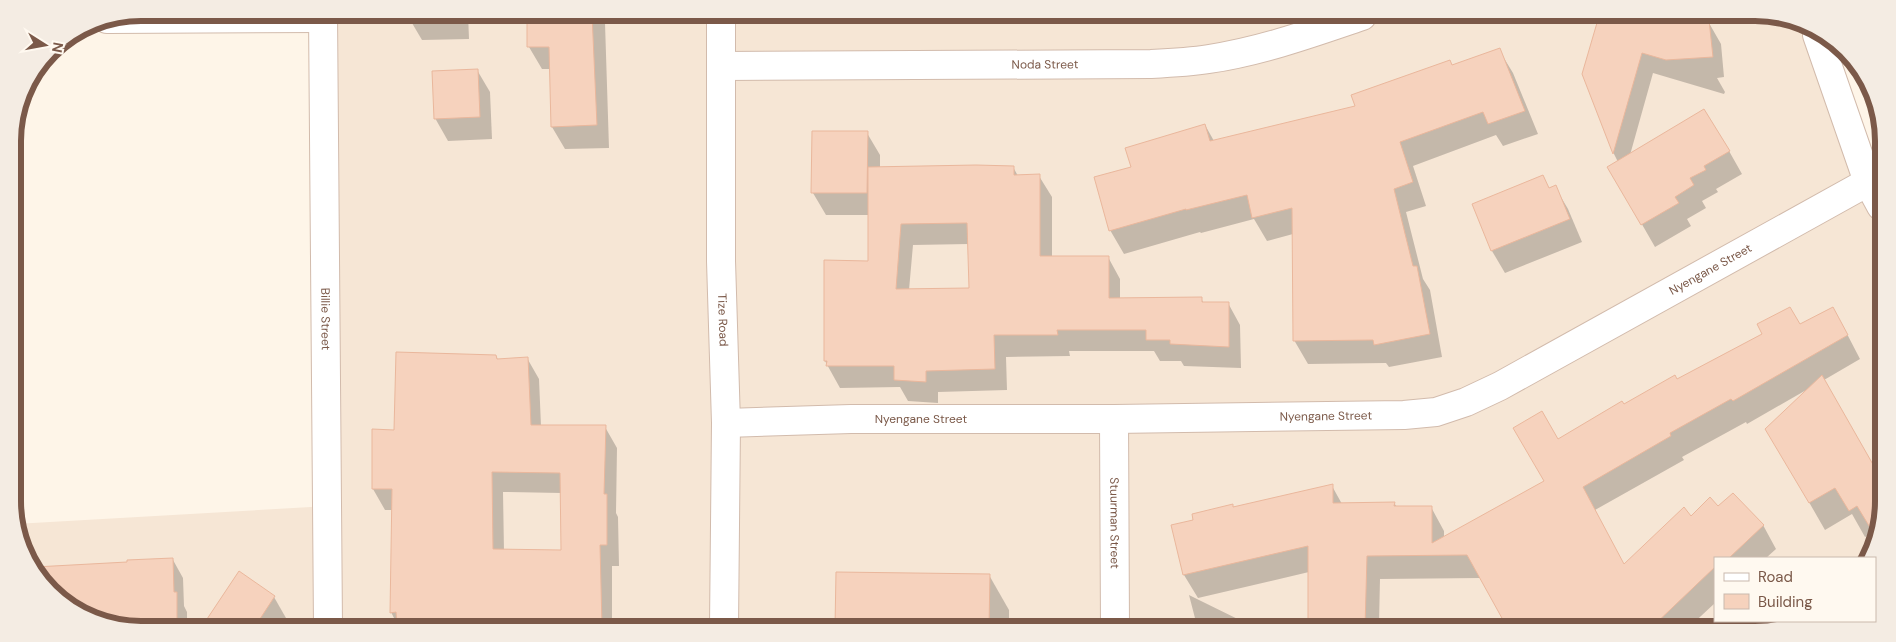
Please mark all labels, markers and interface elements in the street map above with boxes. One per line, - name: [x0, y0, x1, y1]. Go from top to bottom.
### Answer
- north arrow: [20, 20, 70, 70]
- text: N: [48, 41, 68, 54]
- street label: Noda Street: [1012, 56, 1079, 73]
- street label: Nyengane Street: [1666, 240, 1755, 299]
- street label: Billie Street: [317, 288, 334, 351]
- street label: Tize Road: [714, 293, 732, 347]
- street label: Nyengane Street: [1280, 407, 1372, 425]
- street label: Nyengane Street: [875, 411, 967, 427]
- street label: Stuurman Street: [1106, 477, 1123, 569]
- legend: [1714, 557, 1876, 622]
- text: Road: [1758, 567, 1793, 587]
- text: Building: [1758, 592, 1813, 612]

